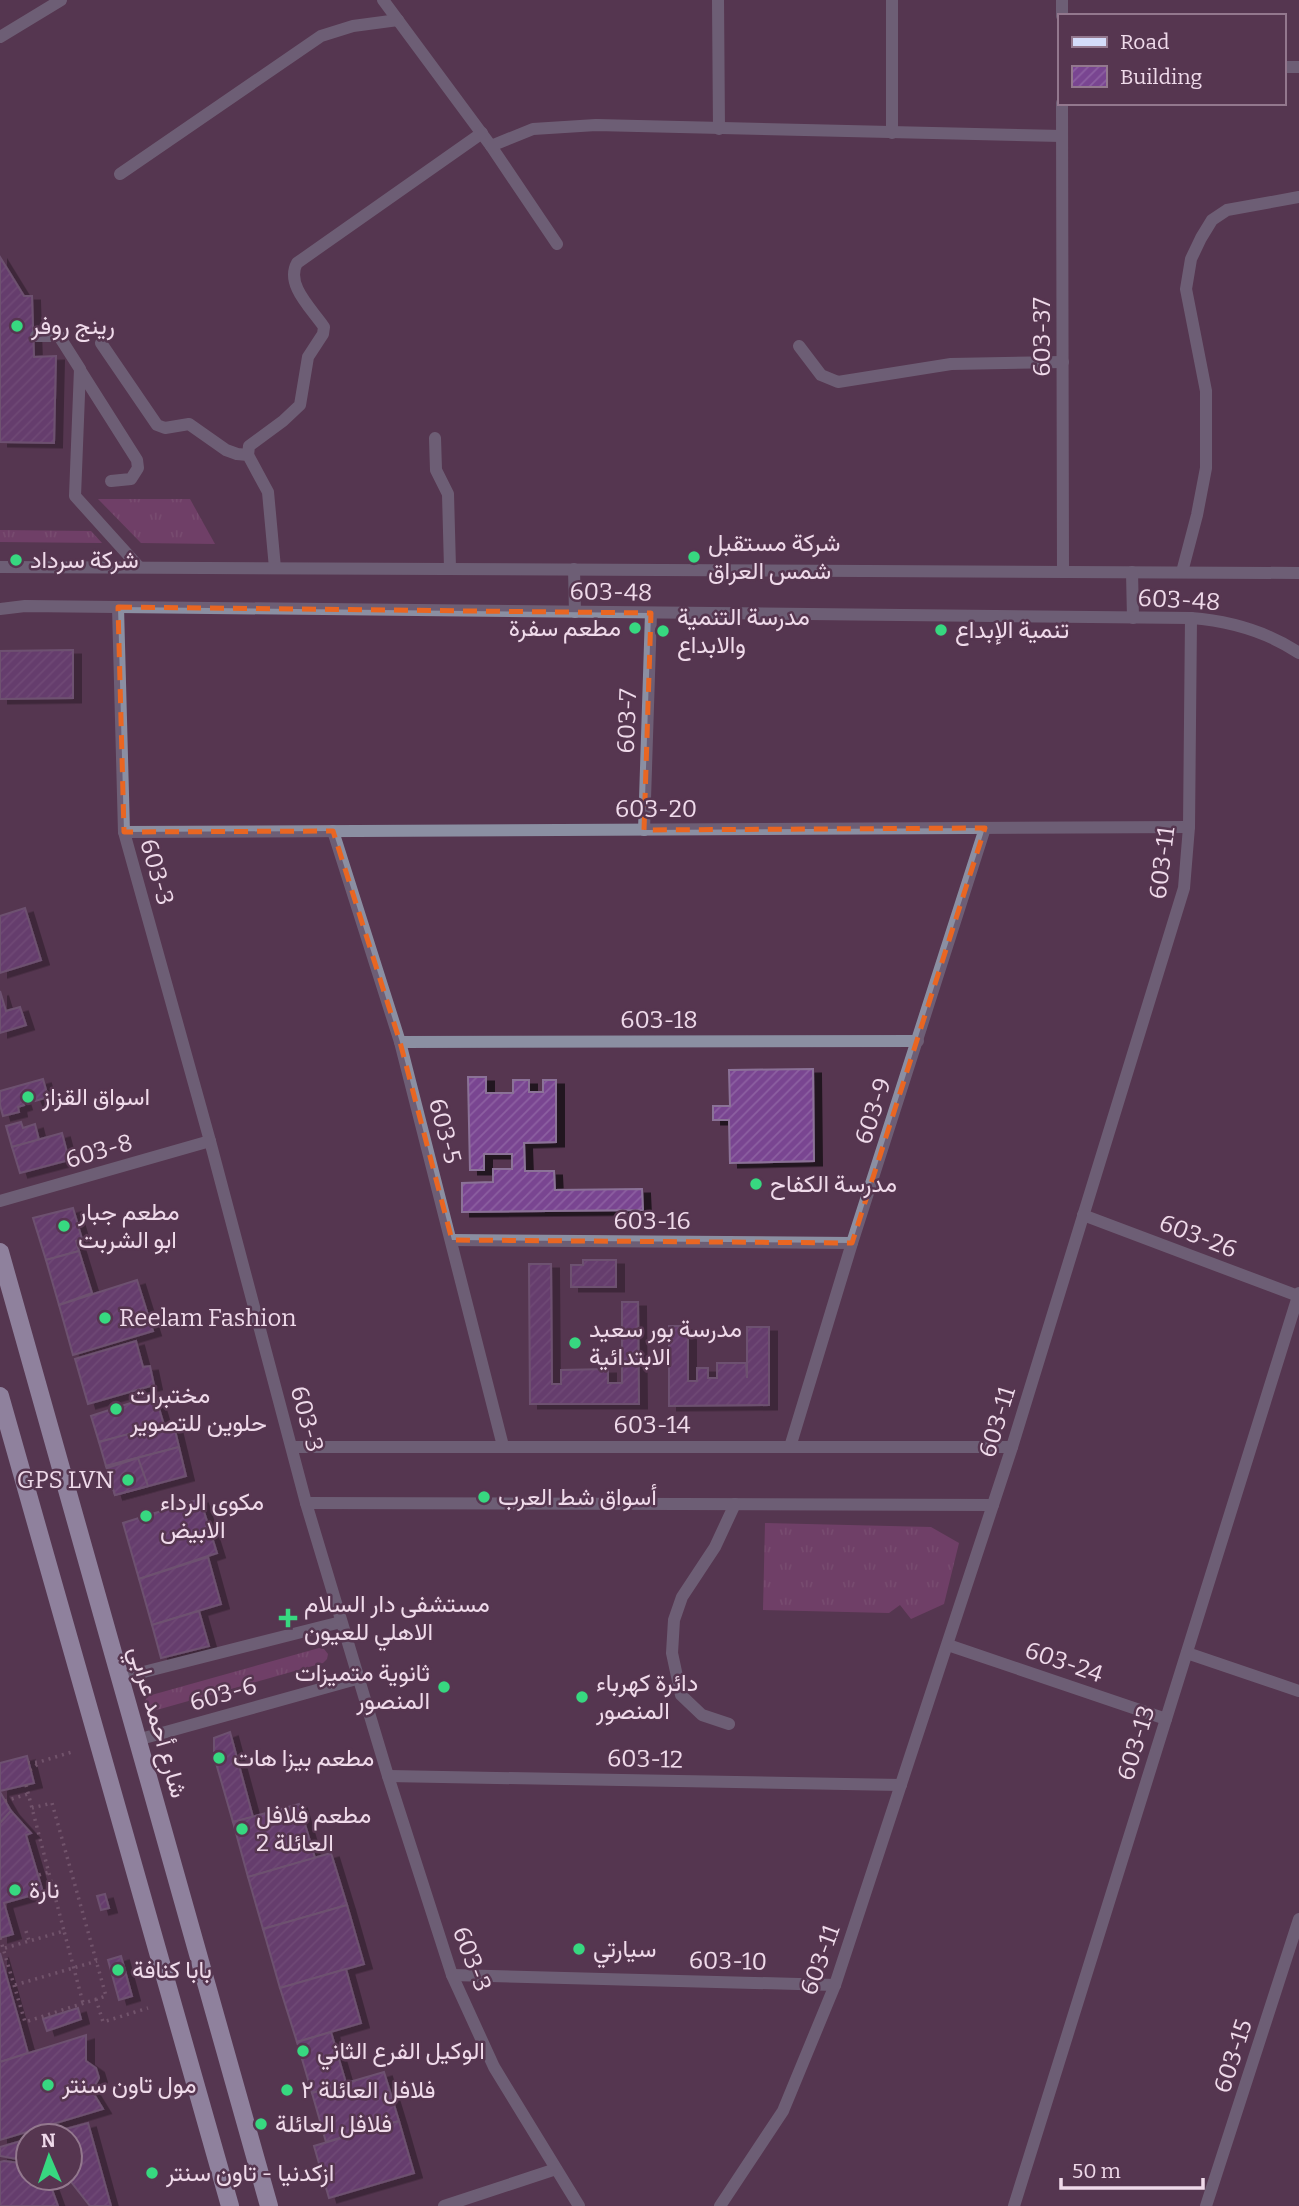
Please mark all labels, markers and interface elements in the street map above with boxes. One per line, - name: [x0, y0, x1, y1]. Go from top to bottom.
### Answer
- legend: [1058, 14, 1285, 105]
- text: Road: [1120, 29, 1169, 55]
- text: Building: [1120, 64, 1203, 90]
- street label: 603-37: [1028, 297, 1056, 377]
- place label: رينج روفر: [30, 312, 115, 343]
- marker: رينج روفر: [9, 318, 25, 334]
- place label: شركة مستقبل شمس العراق: [708, 529, 840, 586]
- place label: شركة سرداد: [30, 546, 139, 575]
- marker: شركة مستقبل شمس العراق: [686, 549, 702, 565]
- marker: شركة سرداد: [8, 552, 24, 568]
- street label: 603-48: [569, 577, 653, 607]
- street label: 603-48: [1137, 584, 1221, 616]
- place label: مدرسة التنمية والابداع: [677, 603, 810, 661]
- place label: مطعم سفرة: [509, 614, 621, 644]
- place label: تنمية الإبداع: [955, 616, 1069, 646]
- marker: مطعم سفرة: [627, 620, 643, 636]
- marker: تنمية الإبداع: [933, 622, 949, 638]
- marker: مدرسة التنمية والابداع: [655, 623, 671, 639]
- street label: 603-7: [612, 688, 642, 754]
- street label: 603-20: [615, 795, 697, 823]
- street label: 603-11: [1144, 825, 1180, 901]
- street label: 603-3: [134, 836, 180, 908]
- street label: 603-18: [620, 1006, 698, 1034]
- street label: 603-9: [849, 1074, 897, 1148]
- place label: اسواق القزاز: [41, 1083, 150, 1112]
- marker: اسواق القزاز: [20, 1089, 36, 1105]
- street label: 603-5: [423, 1095, 467, 1167]
- street label: 603-8: [62, 1128, 136, 1174]
- place label: مدرسة الكفاح: [770, 1170, 897, 1200]
- marker: مدرسة الكفاح: [748, 1176, 764, 1192]
- place label: مطعم جبار ابو الشربت: [77, 1198, 180, 1255]
- street label: 603-16: [614, 1207, 690, 1235]
- street label: 603-26: [1155, 1208, 1241, 1264]
- marker: مطعم جبار ابو الشربت: [56, 1218, 72, 1234]
- place label: Reelam Fashion: [119, 1304, 296, 1332]
- marker: Reelam Fashion: [97, 1310, 113, 1326]
- place label: مدرسة بور سعيد الابتدائية: [589, 1315, 742, 1371]
- marker: مدرسة بور سعيد الابتدائية: [567, 1335, 583, 1351]
- place label: مختبرات حلوين للتصوير: [129, 1381, 267, 1438]
- street label: 603-3: [285, 1383, 329, 1455]
- street label: 603-11: [973, 1383, 1021, 1461]
- marker: مختبرات حلوين للتصوير: [108, 1401, 124, 1417]
- street label: 603-14: [614, 1411, 690, 1439]
- place label: GPS LVN: [17, 1466, 114, 1494]
- marker: GPS LVN: [120, 1472, 136, 1488]
- place label: أسواق شط العرب: [498, 1483, 657, 1512]
- place label: مكوى الرداء الابيض: [160, 1488, 264, 1544]
- marker: أسواق شط العرب: [476, 1489, 492, 1505]
- marker: مكوى الرداء الابيض: [138, 1508, 154, 1524]
- place label: مستشفى دار السلام الاهلي للعيون: [304, 1590, 490, 1651]
- marker: مستشفى دار السلام الاهلي للعيون: [278, 1608, 298, 1628]
- street label: 603-24: [1021, 1636, 1107, 1688]
- street label: شارع أحمد عرابي: [118, 1643, 193, 1803]
- place label: ثانوية متميزات المنصور: [295, 1659, 430, 1716]
- place label: دائرة كهرباء المنصور: [595, 1669, 698, 1726]
- street label: 603-6: [186, 1671, 260, 1717]
- marker: ثانوية متميزات المنصور: [436, 1679, 452, 1695]
- marker: دائرة كهرباء المنصور: [574, 1689, 590, 1705]
- street label: 603-13: [1111, 1702, 1161, 1784]
- place label: مطعم بيزا هات: [233, 1744, 374, 1774]
- street label: 603-12: [607, 1744, 683, 1774]
- marker: مطعم بيزا هات: [211, 1750, 227, 1766]
- place label: مطعم فلافل العائلة 2: [256, 1801, 371, 1857]
- marker: مطعم فلافل العائلة 2: [234, 1821, 250, 1837]
- place label: نارة: [29, 1876, 60, 1905]
- marker: نارة: [7, 1882, 23, 1898]
- street label: 603-11: [794, 1921, 846, 1999]
- street label: 603-3: [447, 1923, 497, 1995]
- place label: سيارتي: [593, 1935, 656, 1968]
- marker: سيارتي: [571, 1941, 587, 1957]
- street label: 603-10: [689, 1946, 767, 1976]
- place label: بابا كنافة: [132, 1956, 212, 1984]
- marker: بابا كنافة: [110, 1962, 126, 1978]
- street label: 603-15: [1208, 2016, 1258, 2096]
- place label: الوكيل الفرع الثاني: [317, 2037, 485, 2070]
- marker: الوكيل الفرع الثاني: [295, 2043, 311, 2059]
- place label: مول تاون سنتر: [61, 2071, 196, 2100]
- place label: فلافل العائلة ٢: [301, 2076, 436, 2104]
- marker: مول تاون سنتر: [40, 2077, 56, 2093]
- marker: فلافل العائلة ٢: [279, 2082, 295, 2098]
- place label: فلافل العائلة: [275, 2110, 392, 2138]
- marker: فلافل العائلة: [253, 2116, 269, 2132]
- north arrow: [14, 2122, 84, 2192]
- text: N: [41, 2129, 56, 2152]
- scale bar: [1061, 2146, 1203, 2190]
- text: 50 m: [1072, 2158, 1121, 2184]
- place label: ازكدنيا - تاون سنتر: [165, 2159, 334, 2188]
- marker: ازكدنيا - تاون سنتر: [144, 2165, 160, 2181]

